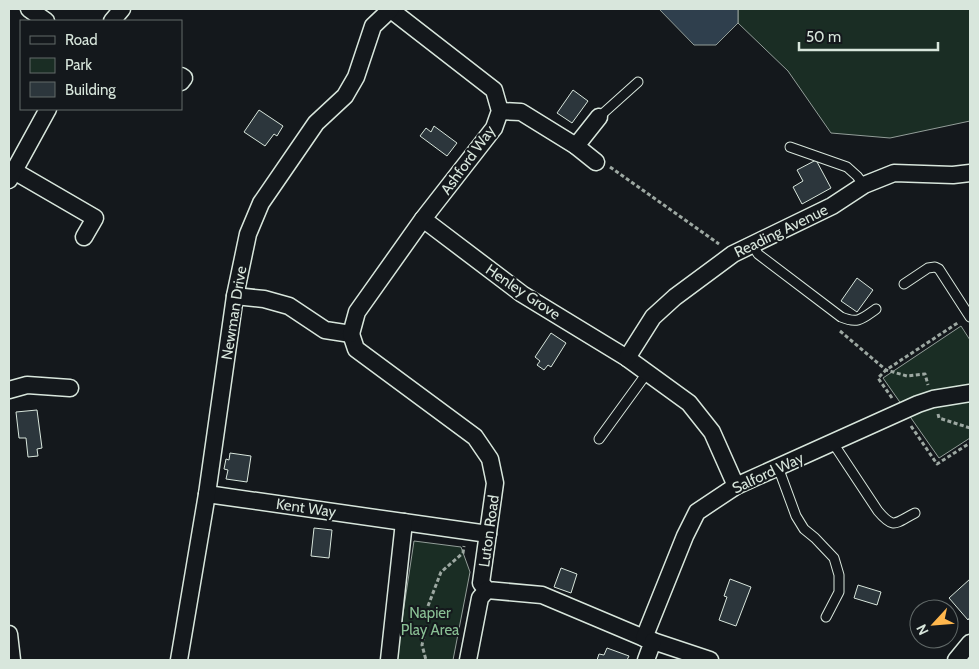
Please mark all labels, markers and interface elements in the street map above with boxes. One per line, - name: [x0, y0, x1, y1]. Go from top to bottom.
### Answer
- legend: [20, 20, 182, 110]
- scale bar: [799, 20, 938, 52]
- text: 50 m: [806, 28, 841, 46]
- text: Road: [65, 31, 98, 49]
- text: Park: [65, 56, 92, 74]
- text: Building: [65, 81, 116, 99]
- street label: Ashford Way: [437, 122, 499, 198]
- street label: Reading Avenue: [731, 200, 831, 261]
- street label: Henley Grove: [482, 260, 564, 324]
- street label: Newman Drive: [218, 265, 250, 361]
- street label: Salford Way: [729, 448, 807, 497]
- street label: Luton Road: [475, 494, 503, 568]
- street label: Kent Way: [275, 495, 338, 521]
- north arrow: [909, 599, 959, 649]
- park label: Napier Play Area: [401, 604, 460, 639]
- text: N: [912, 621, 933, 638]

